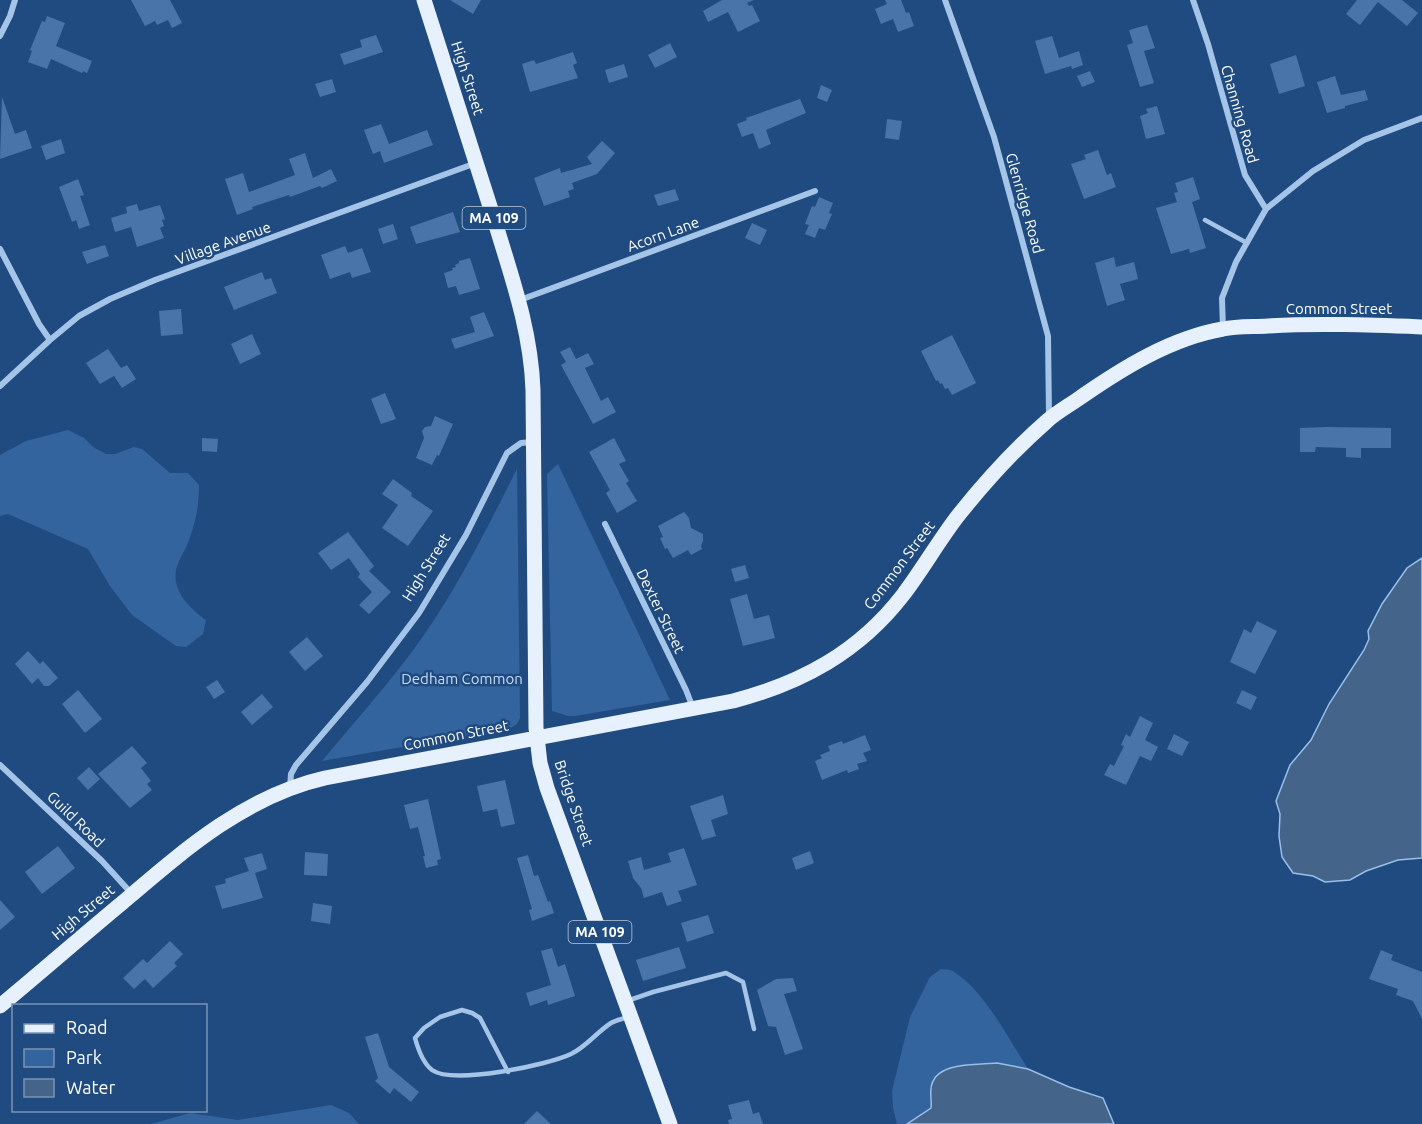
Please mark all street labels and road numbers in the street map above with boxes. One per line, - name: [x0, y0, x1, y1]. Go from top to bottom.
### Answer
- street label: High Street: [448, 39, 488, 117]
- street label: Channing Road: [1218, 63, 1262, 165]
- street label: Glenridge Road: [1003, 151, 1047, 255]
- road number: MA 109: [462, 207, 526, 229]
- street label: Acorn Lane: [625, 213, 701, 255]
- street label: Village Avenue: [173, 218, 273, 268]
- street label: Common Street: [1286, 300, 1392, 317]
- street label: Common Street: [860, 517, 938, 613]
- street label: High Street: [398, 530, 454, 604]
- street label: Dexter Street: [633, 566, 689, 656]
- street label: Common Street: [402, 716, 510, 754]
- street label: Bridge Street: [551, 758, 597, 848]
- street label: Guild Road: [44, 788, 108, 850]
- street label: High Street: [48, 881, 118, 943]
- road number: MA 109: [568, 921, 632, 943]

